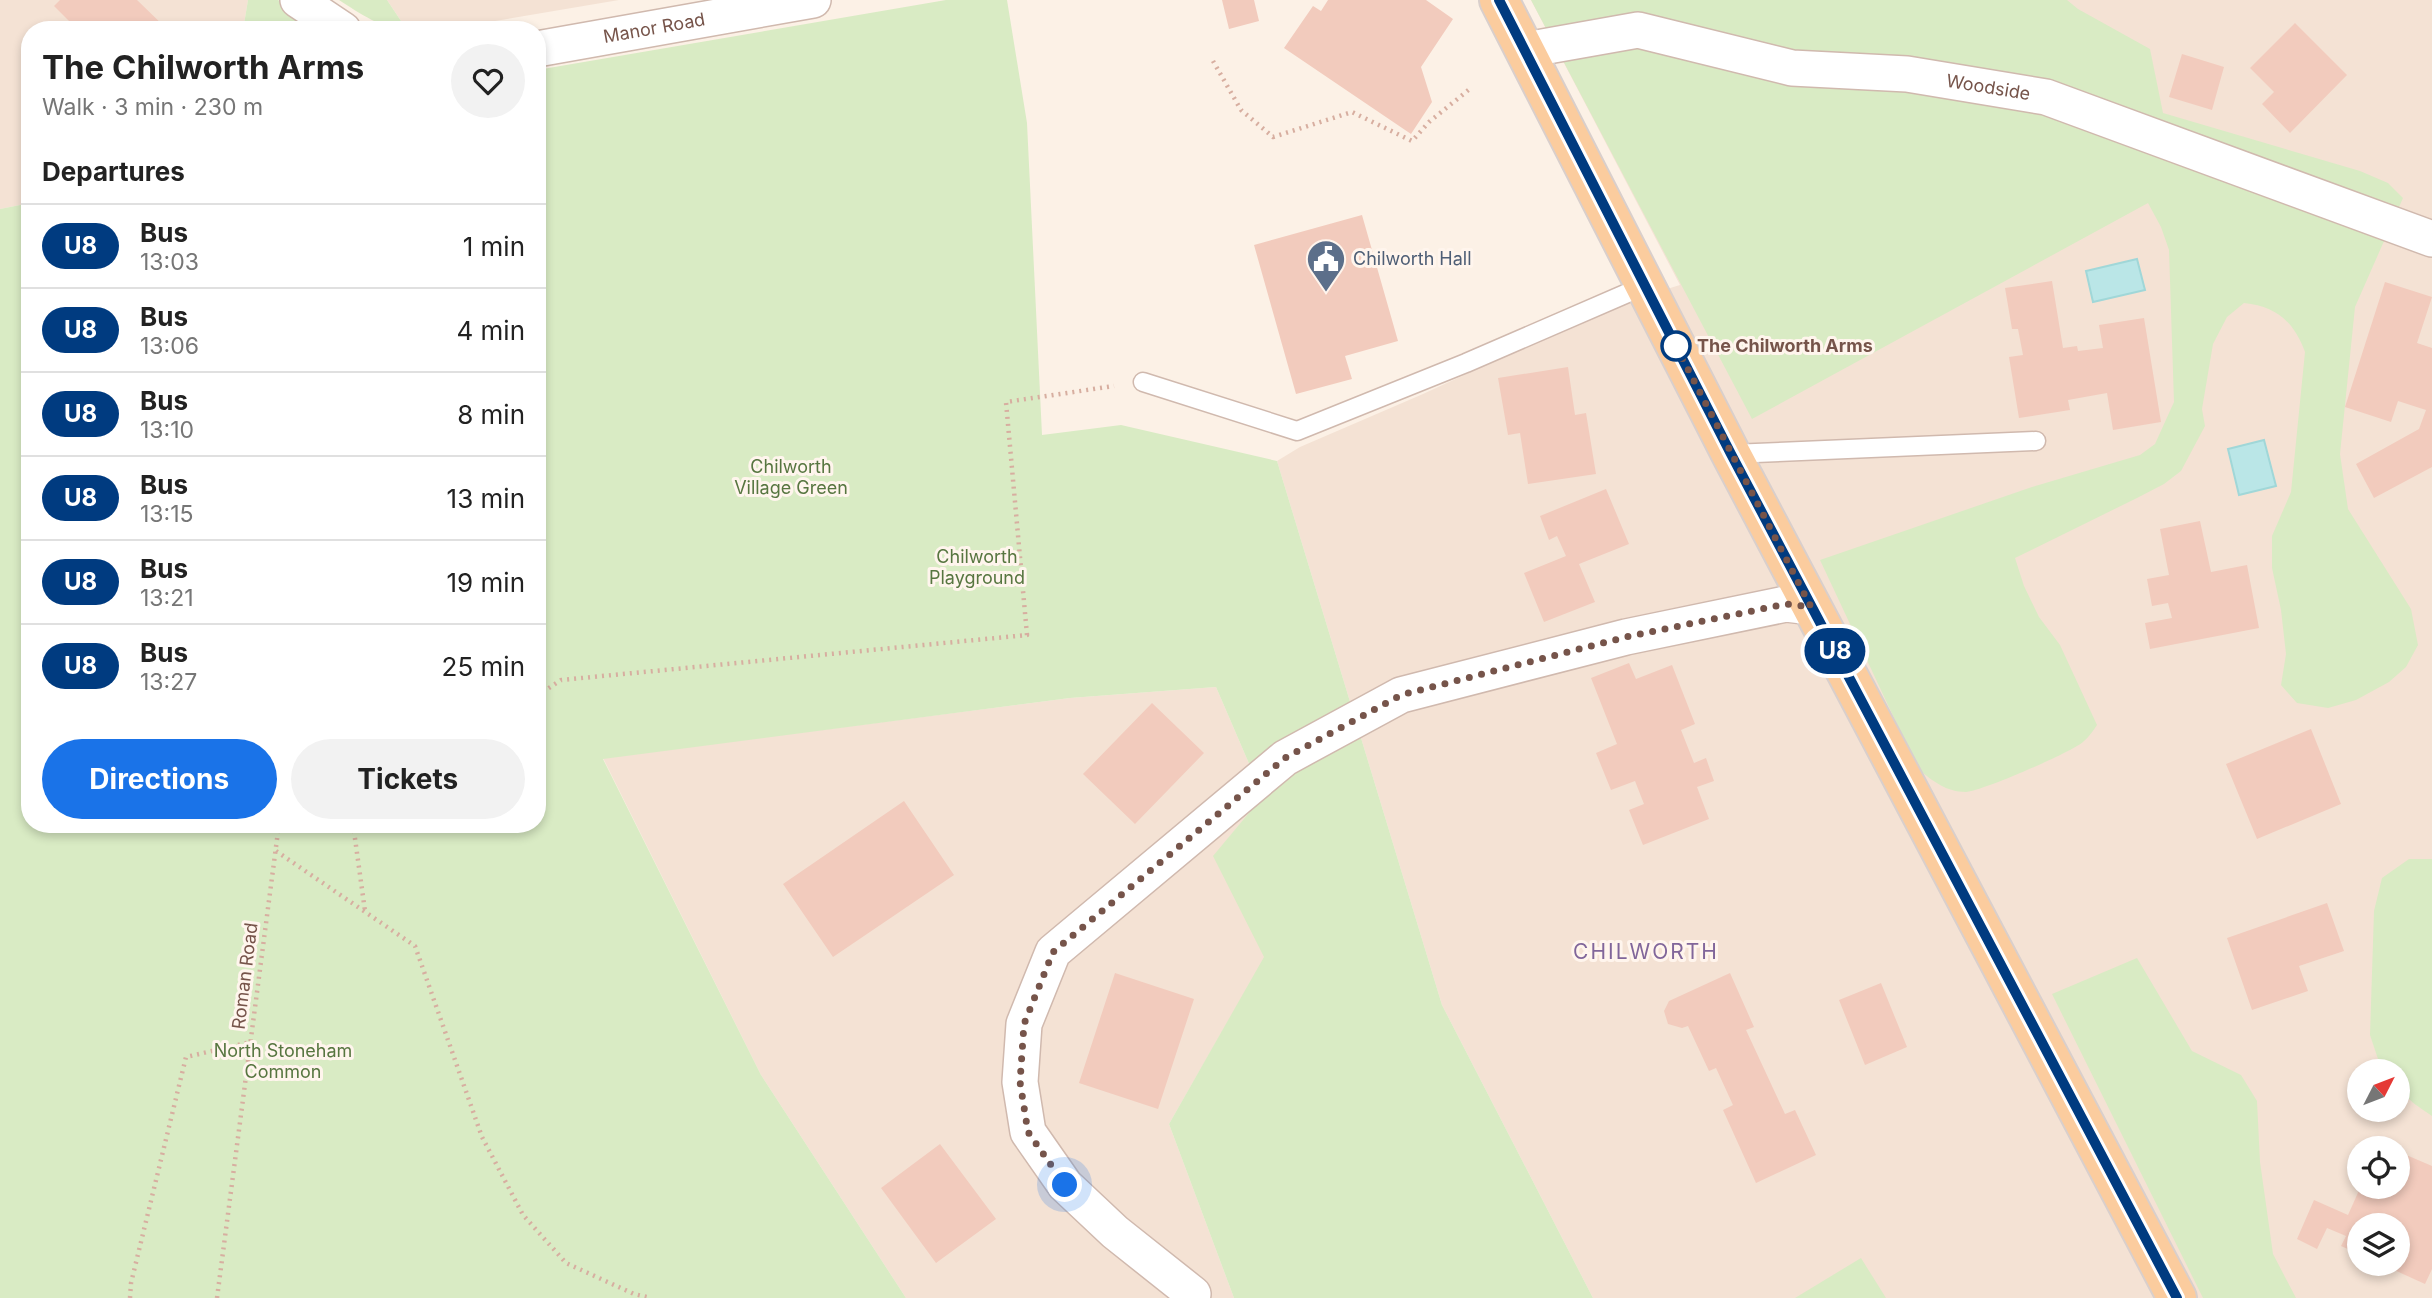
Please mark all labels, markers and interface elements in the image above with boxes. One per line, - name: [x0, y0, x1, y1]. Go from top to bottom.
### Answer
- street label: Manor Road: [601, 8, 707, 47]
- button: heart: [451, 44, 525, 118]
- text: The Chilworth Arms: [42, 47, 364, 87]
- street label: Woodside: [1945, 70, 2032, 104]
- text: Walk · 3 min · 230 m: [42, 93, 263, 121]
- text: Departures: [42, 156, 185, 187]
- text: Bus: [140, 217, 188, 248]
- text: U8: [64, 231, 97, 260]
- text: 1 min: [463, 231, 525, 262]
- public building icon: Chilworth Hall: [1305, 238, 1347, 293]
- text: 13:03: [140, 248, 199, 276]
- place label: Chilworth Hall: [1353, 248, 1472, 269]
- text: Bus: [140, 301, 188, 332]
- text: U8: [64, 315, 97, 344]
- text: 4 min: [456, 315, 525, 346]
- marker: The Chilworth Arms: [1661, 331, 1691, 361]
- text: 13:06: [140, 332, 199, 360]
- place label: The Chilworth Arms: [1697, 335, 1873, 356]
- text: Bus: [140, 385, 188, 416]
- text: U8: [64, 399, 97, 428]
- text: 8 min: [457, 399, 525, 430]
- text: 13:10: [140, 416, 194, 444]
- park label: Chilworth Village Green: [734, 456, 848, 498]
- text: Bus: [140, 469, 188, 500]
- text: U8: [64, 483, 97, 512]
- text: 13 min: [447, 483, 525, 514]
- text: 13:15: [140, 500, 194, 528]
- park label: Chilworth Playground: [929, 546, 1025, 588]
- text: Bus: [140, 553, 188, 584]
- text: U8: [64, 567, 97, 596]
- text: 19 min: [447, 567, 525, 598]
- text: 13:21: [140, 584, 194, 612]
- line badge: U8: [1804, 628, 1867, 674]
- text: U8: [1818, 636, 1852, 665]
- text: Bus: [140, 637, 188, 668]
- text: U8: [64, 651, 97, 680]
- text: 25 min: [442, 651, 525, 682]
- text: 13:27: [140, 668, 197, 696]
- button: Directions: [42, 739, 277, 819]
- button: Tickets: [291, 739, 525, 819]
- street label: Roman Road: [228, 922, 261, 1030]
- district label: CHILWORTH: [1573, 939, 1719, 964]
- park label: North Stoneham Common: [214, 1040, 352, 1082]
- north arrow: [2347, 1059, 2410, 1122]
- map controls: [2347, 1059, 2410, 1276]
- button: locate: [2347, 1136, 2410, 1199]
- your location: [1047, 1167, 1082, 1202]
- button: layers: [2347, 1213, 2410, 1276]

